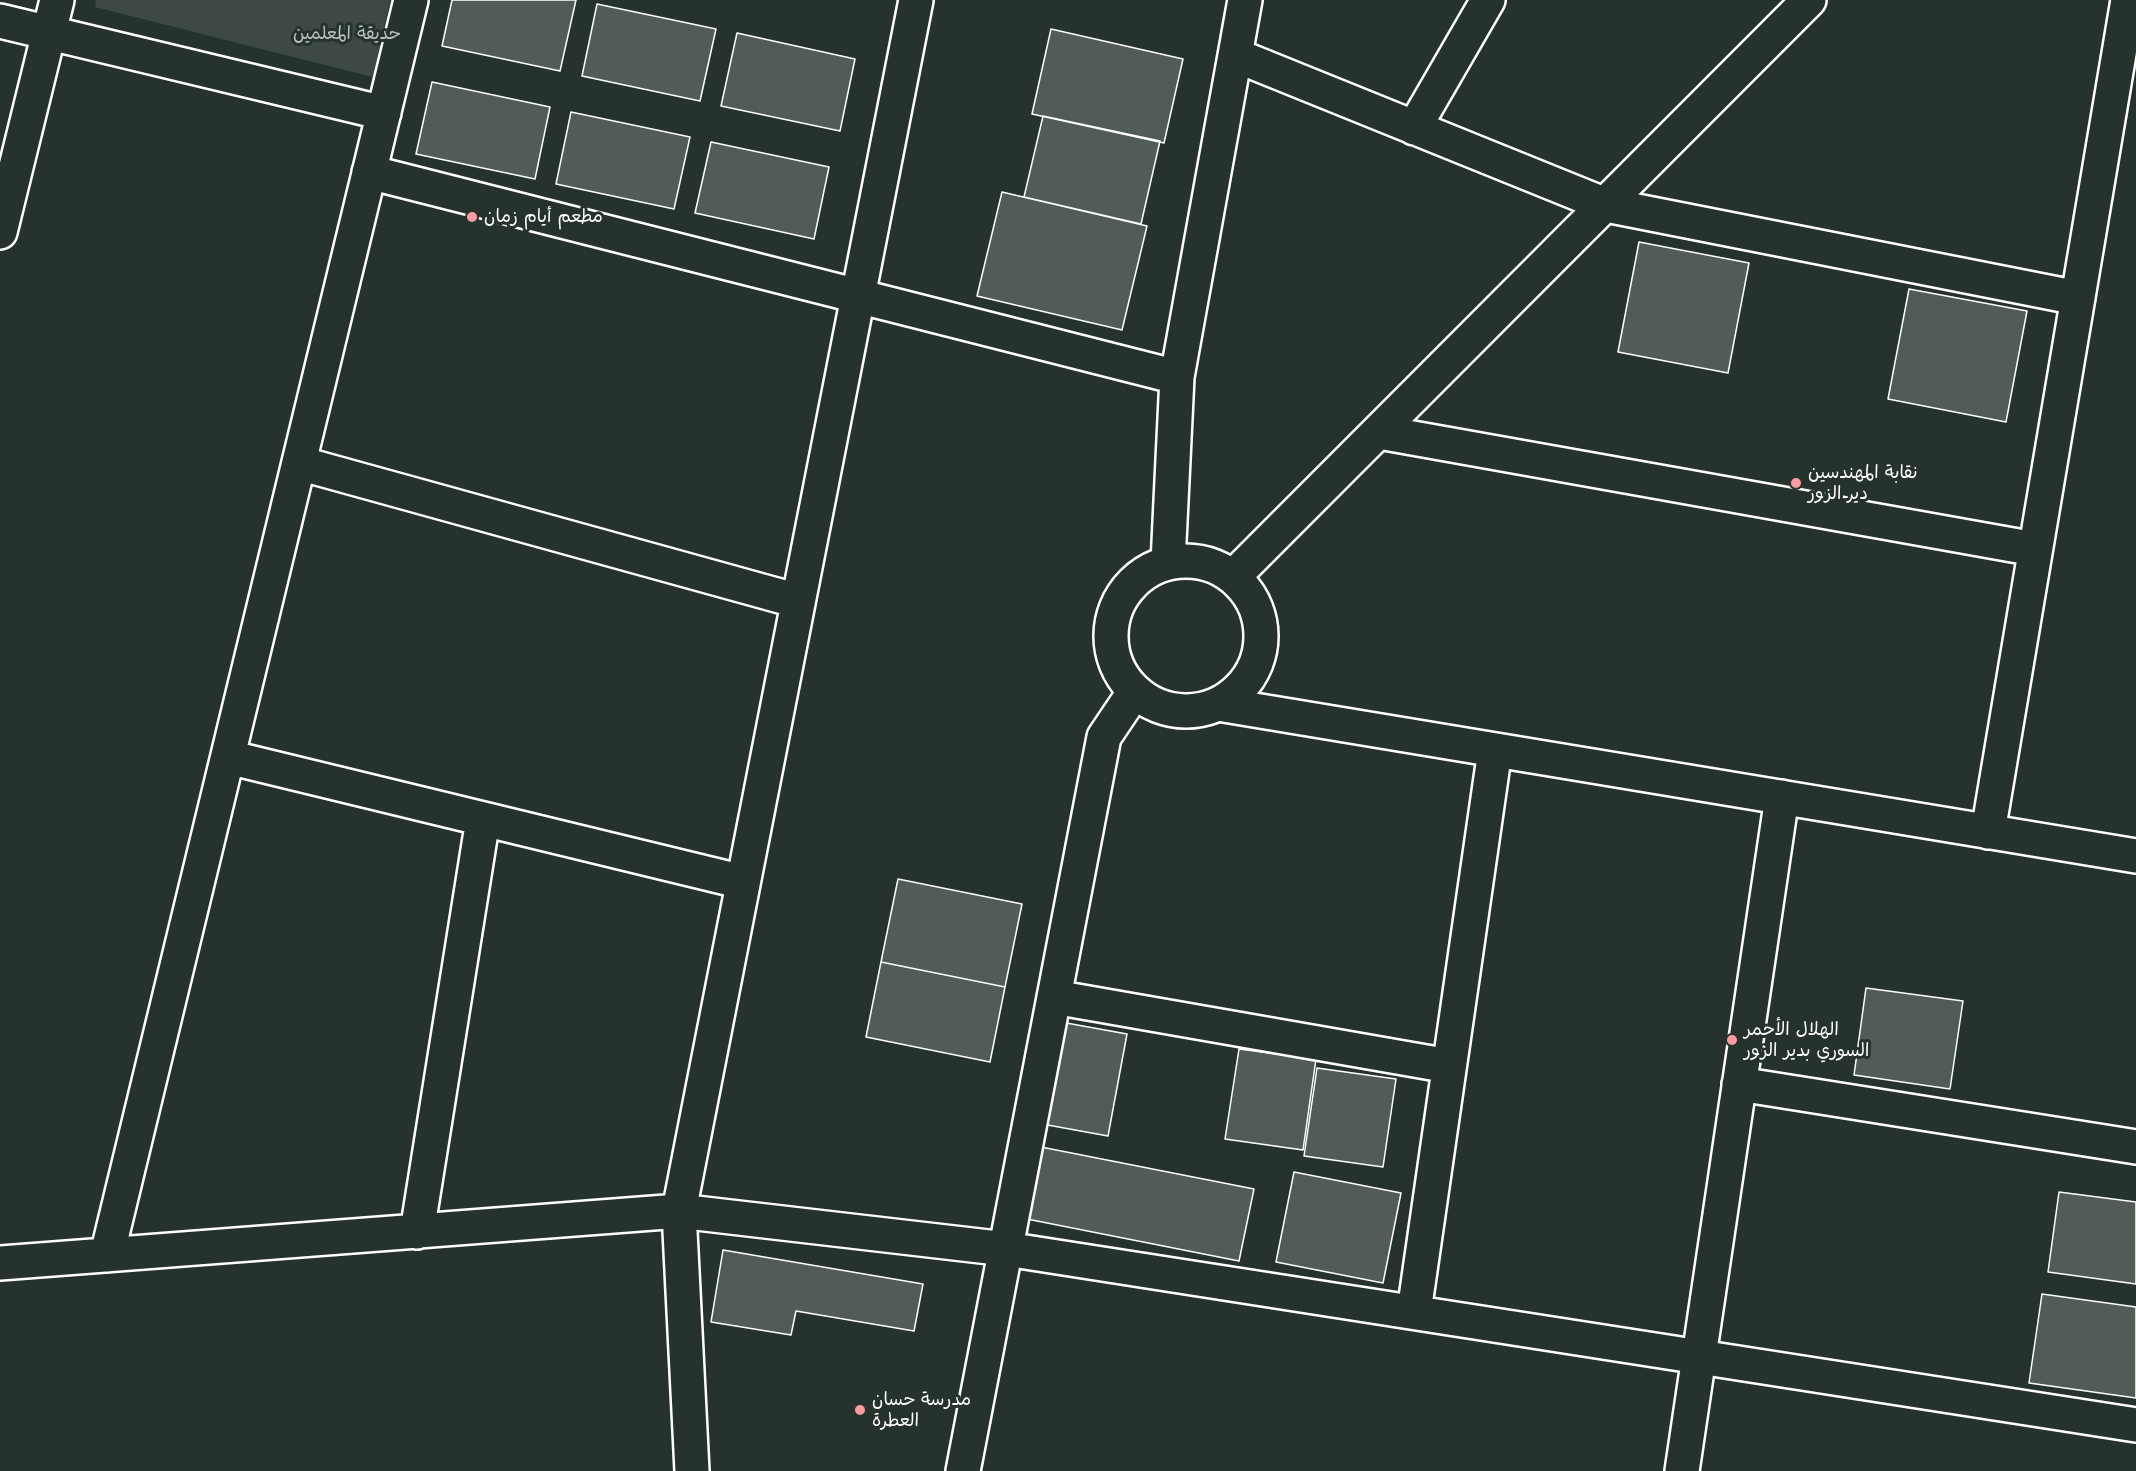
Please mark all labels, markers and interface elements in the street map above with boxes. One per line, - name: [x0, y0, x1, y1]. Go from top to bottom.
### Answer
- park label: حديقة المعلمين: [293, 23, 401, 45]
- place label: مطعم أيام زمان: [484, 206, 603, 228]
- marker: مطعم أيام زمان: [465, 210, 479, 224]
- place label: نقابة المهندسين دير الزور: [1808, 462, 1917, 504]
- marker: نقابة المهندسين دير الزور: [1789, 476, 1803, 490]
- place label: الهلال الأحمر السوري بدير الزور: [1744, 1019, 1869, 1062]
- marker: الهلال الأحمر السوري بدير الزور: [1725, 1033, 1739, 1047]
- place label: مدرسة حسان العطرة: [872, 1389, 971, 1432]
- marker: مدرسة حسان العطرة: [853, 1403, 867, 1417]

